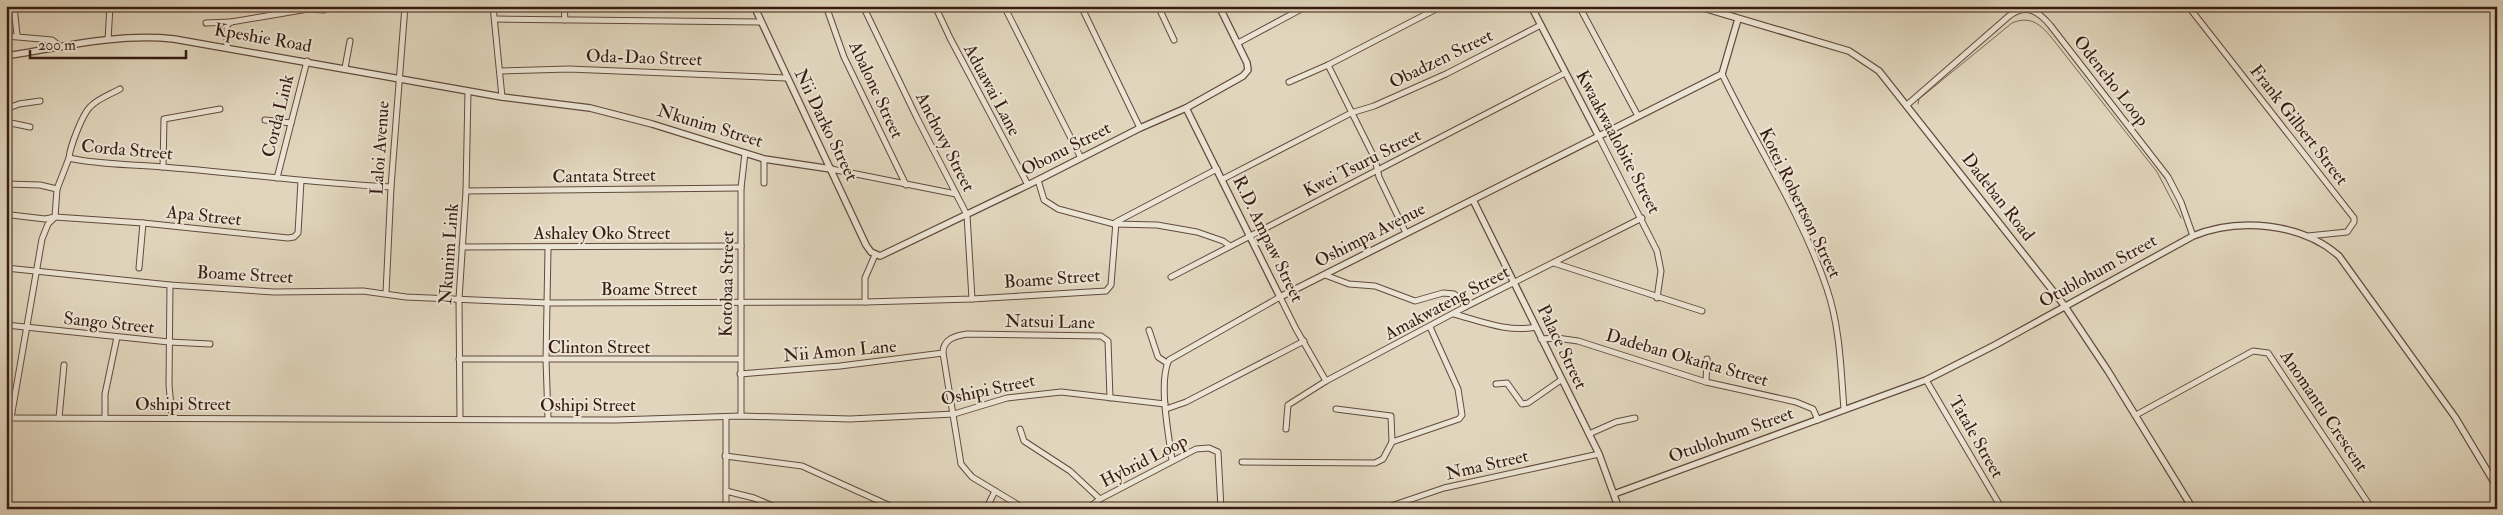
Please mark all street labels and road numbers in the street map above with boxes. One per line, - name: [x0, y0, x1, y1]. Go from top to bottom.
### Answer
- street label: Kpeshie Road: [213, 18, 314, 58]
- street label: Obadzen Street: [1385, 24, 1497, 94]
- street label: Odeneho Loop: [2068, 31, 2154, 131]
- street label: Abalone Street: [843, 37, 909, 143]
- street label: Aduawai Lane: [958, 39, 1026, 140]
- street label: Oda-Dao Street: [585, 44, 703, 72]
- street label: Frank Gilbert Street: [2245, 60, 2353, 190]
- street label: Nii Darko Street: [789, 65, 863, 185]
- street label: Kwaakwaalobite Street: [1570, 66, 1666, 218]
- street label: Corda Link: [257, 72, 299, 160]
- street label: Anchovy Street: [910, 87, 980, 196]
- street label: Nkunim Street: [654, 99, 766, 153]
- street label: Laloi Avenue: [365, 100, 395, 196]
- street label: Obonu Street: [1017, 116, 1115, 181]
- street label: Kwei Tsuru Street: [1299, 123, 1425, 203]
- street label: Kotei Robertson Street: [1754, 124, 1846, 282]
- street label: Corda Street: [80, 135, 174, 165]
- street label: Dadeban Road: [1957, 148, 2040, 246]
- street label: Cantata Street: [552, 164, 656, 188]
- street label: R.D. Ampaw Street: [1227, 172, 1309, 306]
- street label: Oshimpa Avenue: [1311, 197, 1430, 273]
- street label: Apa Street: [164, 201, 243, 231]
- street label: Nkunim Link: [434, 202, 464, 305]
- street label: Ashaley Oko Street: [533, 222, 671, 245]
- street label: Otublohum Street: [2035, 229, 2161, 313]
- street label: Kotobaa Street: [715, 231, 739, 337]
- street label: Amakwateng Street: [1380, 260, 1514, 346]
- street label: Boame Street: [196, 261, 294, 289]
- street label: Boame Street: [1003, 264, 1101, 294]
- street label: Boame Street: [601, 278, 697, 301]
- street label: Palace Street: [1532, 301, 1592, 393]
- street label: Sango Street: [62, 307, 156, 339]
- street label: Natsui Lane: [1005, 310, 1096, 334]
- street label: Dadeban Okanta Street: [1603, 324, 1771, 392]
- street label: Nii Amon Lane: [782, 335, 898, 367]
- street label: Clinton Street: [548, 336, 650, 359]
- street label: Anomantu Crescent: [2274, 345, 2373, 476]
- street label: Oshipi Street: [939, 369, 1037, 411]
- street label: Tatale Street: [1943, 392, 2009, 482]
- street label: Oshipi Street: [135, 393, 231, 416]
- street label: Oshipi Street: [540, 394, 636, 417]
- street label: Otublohum Street: [1665, 402, 1797, 468]
- street label: Hybrid Loop: [1097, 429, 1191, 493]
- street label: Nma Street: [1443, 444, 1531, 486]

